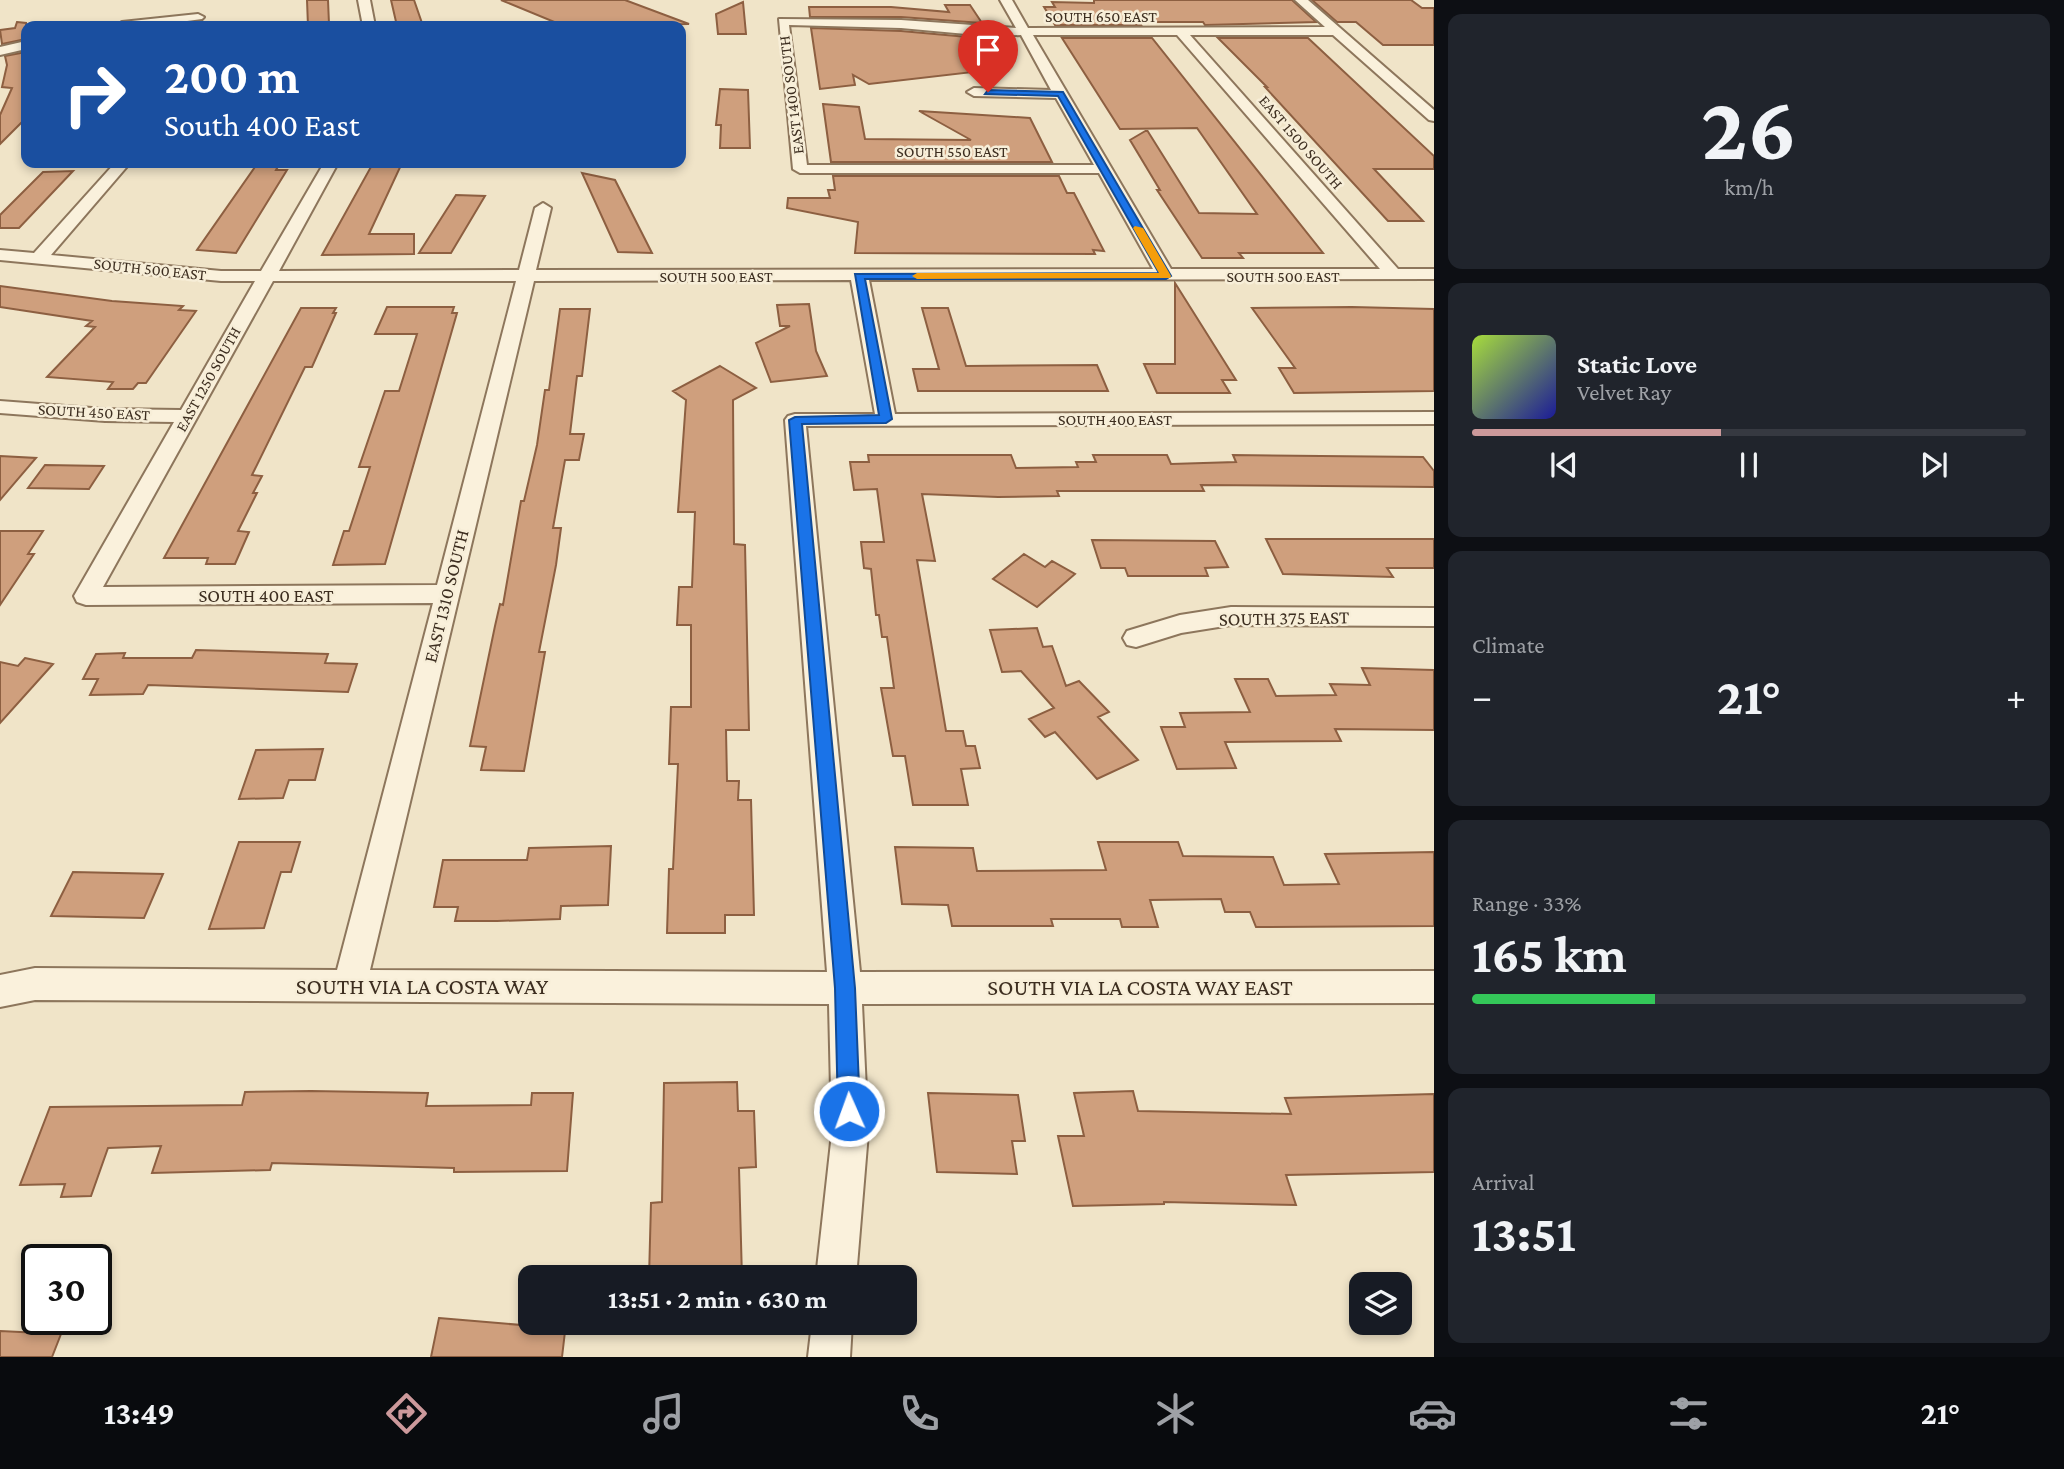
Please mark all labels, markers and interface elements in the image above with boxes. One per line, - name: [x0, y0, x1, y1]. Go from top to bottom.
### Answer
- street label: SOUTH 650 EAST: [1045, 8, 1157, 25]
- pin: [958, 20, 1018, 92]
- icon: arrive: [969, 31, 1007, 69]
- street label: EAST 1400 SOUTH: [775, 35, 807, 155]
- icon: right: [49, 49, 140, 140]
- text: 200 m: [164, 49, 299, 104]
- text: 26: [1701, 77, 1797, 179]
- street label: EAST 1500 SOUTH: [1256, 92, 1346, 192]
- text: South 400 East: [164, 107, 359, 143]
- street label: SOUTH 550 EAST: [896, 143, 1008, 160]
- text: km/h: [1724, 174, 1774, 200]
- street label: SOUTH 500 EAST: [93, 255, 207, 283]
- street label: SOUTH 500 EAST: [659, 268, 773, 285]
- street label: SOUTH 500 EAST: [1226, 268, 1340, 285]
- street label: EAST 1250 SOUTH: [172, 324, 244, 434]
- text: Static Love: [1577, 350, 1697, 379]
- text: Velvet Ray: [1577, 379, 1671, 405]
- street label: SOUTH 450 EAST: [37, 401, 151, 423]
- street label: SOUTH 400 EAST: [1058, 411, 1172, 428]
- icon: previous: [1545, 446, 1583, 484]
- icon: pause: [1730, 446, 1768, 484]
- icon: next: [1915, 446, 1953, 484]
- street label: EAST 1310 SOUTH: [419, 527, 473, 665]
- street label: SOUTH 400 EAST: [198, 585, 334, 606]
- street label: SOUTH 375 EAST: [1219, 606, 1350, 630]
- text: Climate: [1472, 632, 1544, 658]
- text: 21°: [1717, 667, 1781, 725]
- text: −: [1472, 675, 1492, 717]
- text: +: [2006, 675, 2026, 717]
- text: Range · 33%: [1472, 890, 1582, 916]
- text: 165 km: [1472, 925, 1627, 983]
- street label: SOUTH VIA LA COSTA WAY: [296, 973, 549, 999]
- street label: SOUTH VIA LA COSTA WAY EAST: [987, 974, 1293, 1000]
- position arrow: [812, 1074, 886, 1148]
- text: Arrival: [1472, 1169, 1535, 1195]
- text: 13:51: [1472, 1204, 1576, 1262]
- speed limit sign: 30: [21, 1244, 112, 1335]
- map controls: [1349, 1272, 1412, 1335]
- button: layers: [1349, 1272, 1412, 1335]
- text: 13:51 · 2 min · 630 m: [608, 1285, 827, 1314]
- icon: directions: [382, 1389, 431, 1438]
- icon: music: [639, 1389, 688, 1438]
- icon: phone: [895, 1389, 944, 1438]
- icon: climate: [1151, 1389, 1200, 1438]
- icon: car: [1408, 1389, 1457, 1438]
- icon: filters: [1664, 1389, 1713, 1438]
- text: 13:49: [104, 1395, 175, 1431]
- text: 21°: [1920, 1395, 1960, 1431]

